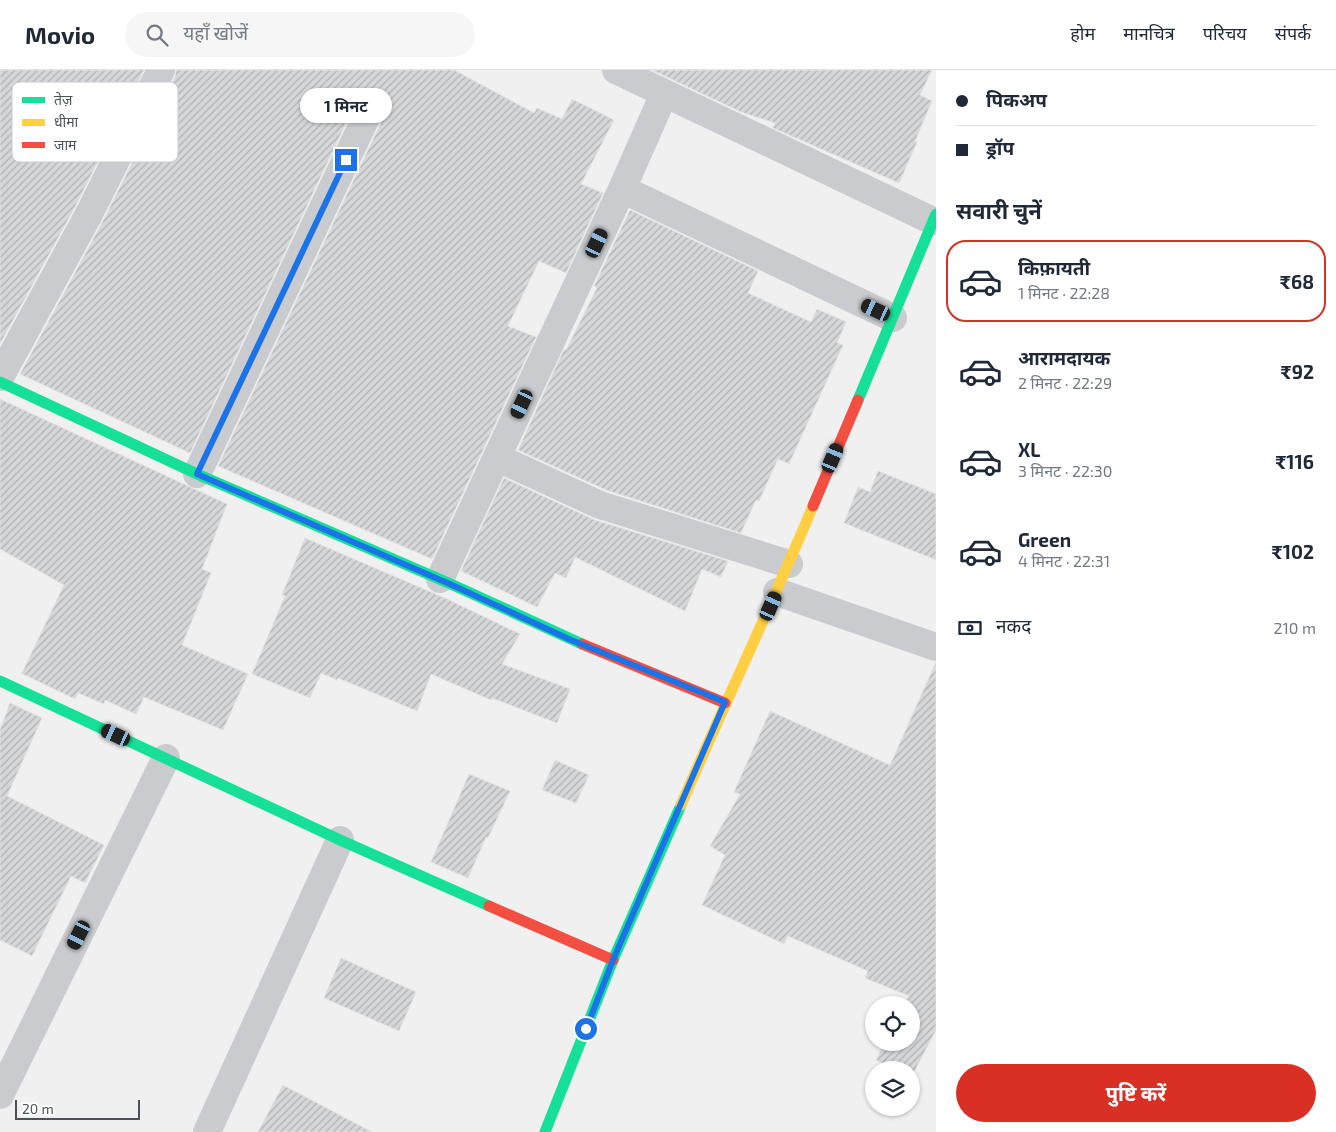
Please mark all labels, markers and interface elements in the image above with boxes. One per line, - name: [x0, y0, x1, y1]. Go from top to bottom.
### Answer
- search box: [125, 12, 475, 57]
- text: Movio: [25, 20, 95, 49]
- icon: search: [143, 21, 171, 49]
- text: यहाँ खोजें: [183, 21, 248, 44]
- text: होम: [1070, 22, 1095, 44]
- text: मानचित्र: [1123, 22, 1175, 44]
- text: परिचय: [1203, 22, 1247, 44]
- text: संपर्क: [1275, 22, 1311, 44]
- legend: [12, 82, 178, 162]
- callout: 1 मिनट: [300, 88, 392, 122]
- text: पिकअप: [986, 88, 1047, 111]
- text: तेज़: [54, 91, 73, 108]
- text: 1 मिनट: [324, 96, 368, 115]
- text: धीमा: [54, 113, 79, 130]
- text: जाम: [54, 136, 77, 153]
- text: ड्रॉप: [986, 136, 1014, 159]
- route end: [335, 149, 357, 171]
- text: सवारी चुनें: [956, 197, 1042, 223]
- car: [583, 226, 610, 260]
- text: किफ़ायती: [1018, 256, 1090, 279]
- icon: car: [958, 259, 1003, 304]
- text: ₹68: [1280, 270, 1314, 293]
- text: 1 मिनट · 22:28: [1018, 283, 1110, 302]
- car: [859, 297, 892, 323]
- text: आरामदायक: [1018, 346, 1110, 369]
- icon: car: [958, 349, 1003, 394]
- text: ₹92: [1281, 360, 1314, 383]
- text: 2 मिनट · 22:29: [1018, 373, 1112, 392]
- car: [508, 387, 535, 421]
- text: XL: [1018, 438, 1040, 461]
- icon: car: [958, 439, 1003, 484]
- car: [820, 441, 845, 475]
- text: ₹116: [1275, 450, 1314, 473]
- text: 3 मिनट · 22:30: [1018, 461, 1112, 480]
- text: Green: [1018, 528, 1071, 551]
- icon: car: [958, 529, 1003, 574]
- text: ₹102: [1272, 540, 1314, 563]
- text: 4 मिनट · 22:31: [1018, 551, 1110, 570]
- car: [758, 589, 783, 623]
- icon: cash: [956, 614, 984, 642]
- text: नकद: [996, 614, 1031, 637]
- text: 210 m: [1273, 618, 1316, 637]
- car: [99, 722, 132, 748]
- car: [65, 918, 92, 952]
- map controls: [865, 996, 920, 1116]
- button: locate: [865, 996, 920, 1051]
- route start: [575, 1018, 597, 1040]
- button: layers: [865, 1061, 920, 1116]
- button: पुष्टि करें: [956, 1064, 1316, 1122]
- scale bar: [15, 1097, 140, 1120]
- text: 20 m: [22, 1100, 54, 1117]

